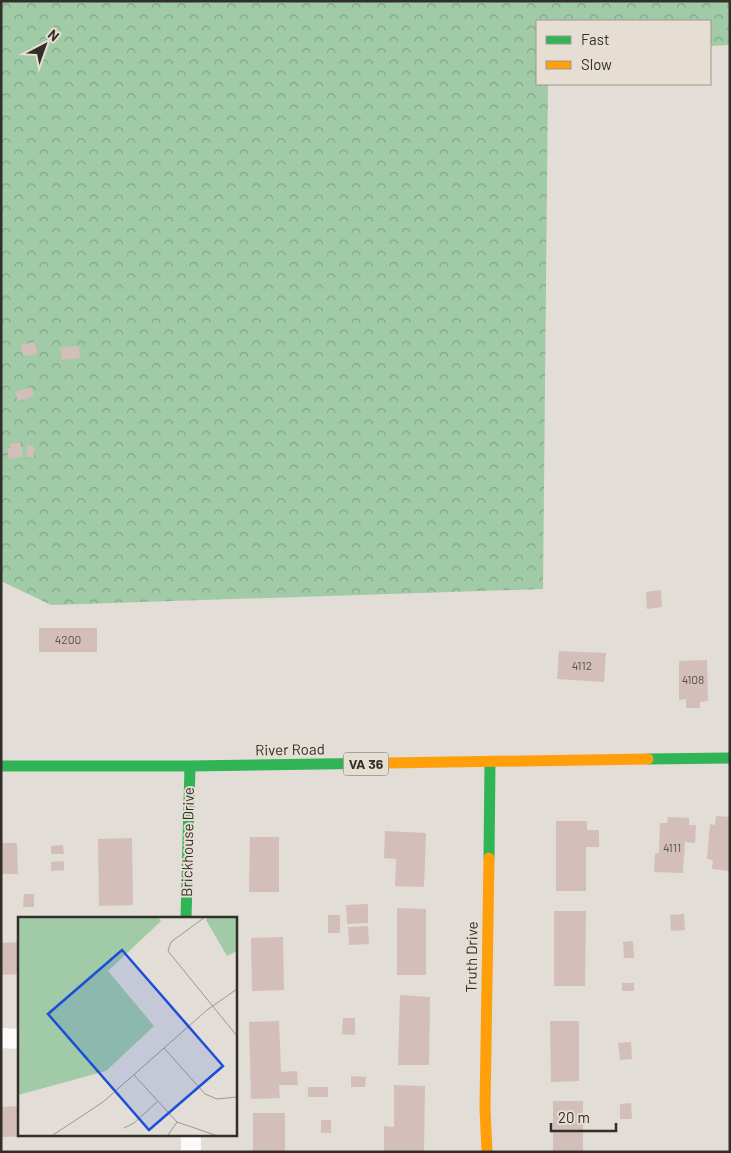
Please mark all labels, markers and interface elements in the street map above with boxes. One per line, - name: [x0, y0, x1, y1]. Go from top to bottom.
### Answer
- north arrow: [20, 20, 70, 70]
- legend: [536, 20, 711, 85]
- text: N: [45, 25, 63, 44]
- text: Fast: [581, 30, 609, 48]
- text: Slow: [581, 55, 612, 73]
- house number: 4200: [55, 632, 81, 646]
- house number: 4112: [572, 658, 592, 672]
- house number: 4108: [682, 672, 704, 686]
- street label: River Road: [255, 739, 325, 759]
- road number: VA 36: [344, 752, 388, 776]
- street label: Brickhouse Drive: [177, 787, 197, 897]
- house number: 4111: [663, 840, 681, 854]
- inset map: [18, 917, 236, 1136]
- street label: Truth Drive: [461, 921, 481, 993]
- scale bar: [551, 1100, 616, 1132]
- text: 20 m: [558, 1108, 590, 1126]

